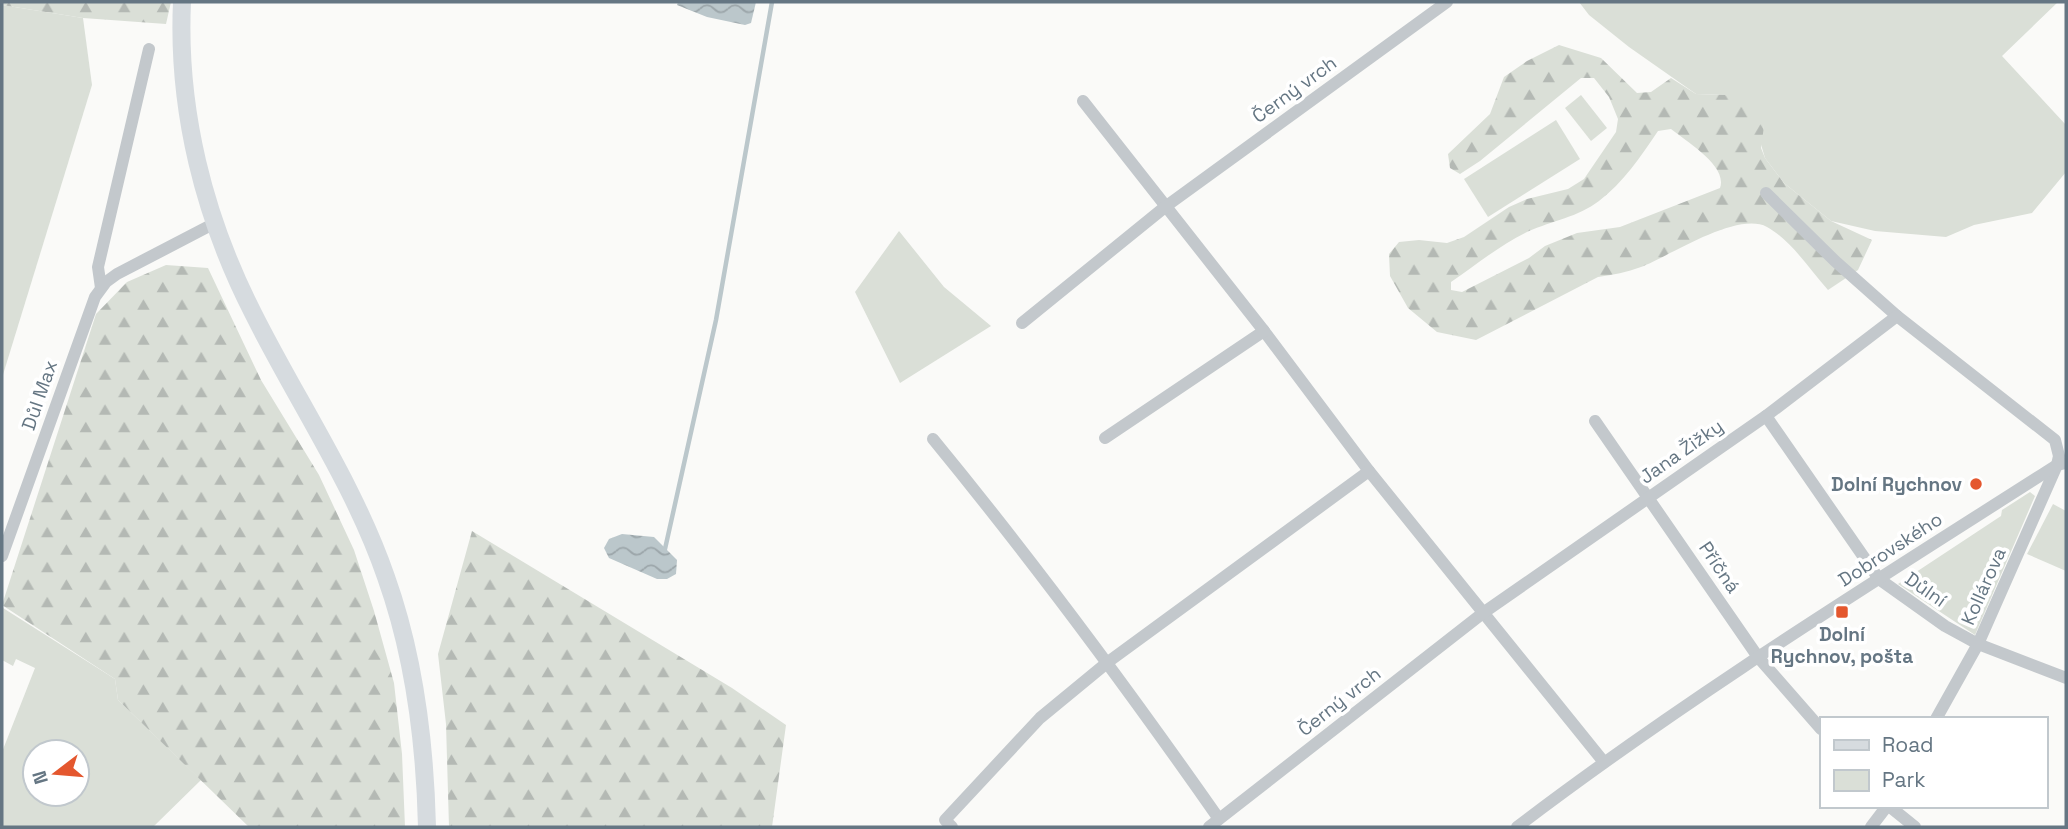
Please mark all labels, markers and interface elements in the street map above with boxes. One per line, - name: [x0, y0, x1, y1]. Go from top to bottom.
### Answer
- street label: Černý vrch: [1247, 50, 1342, 129]
- street label: Důl Max: [16, 357, 63, 433]
- street label: Jana Žižky: [1635, 413, 1728, 489]
- place label: Dolní Rychnov: [1831, 472, 1963, 497]
- marker: Dolní Rychnov: [1968, 476, 1984, 492]
- street label: Dobrovského: [1834, 507, 1947, 592]
- street label: Příčná: [1693, 537, 1746, 598]
- street label: Kollárova: [1955, 543, 2012, 629]
- street label: Důlní: [1900, 566, 1952, 613]
- marker: Dolní Rychnov, pošta: [1834, 604, 1850, 620]
- place label: Dolní Rychnov, pošta: [1771, 622, 1913, 669]
- street label: Černý vrch: [1293, 661, 1386, 742]
- legend: [1820, 717, 2047, 808]
- text: Road: [1882, 731, 1934, 758]
- north arrow: [21, 738, 91, 808]
- text: Park: [1882, 766, 1926, 793]
- text: N: [26, 768, 54, 787]

